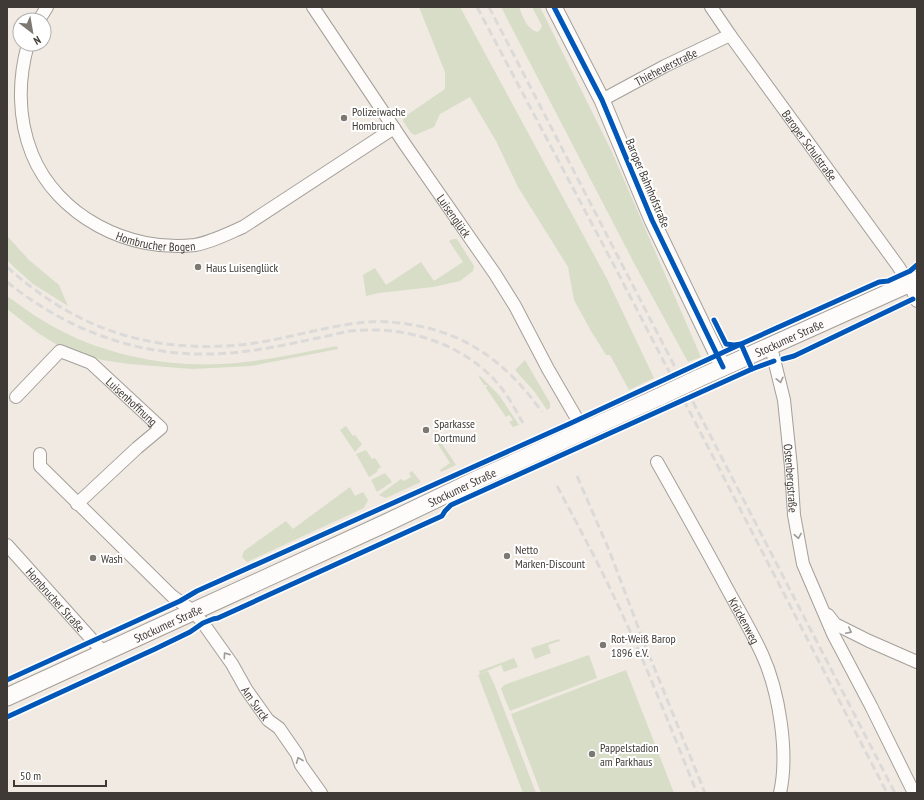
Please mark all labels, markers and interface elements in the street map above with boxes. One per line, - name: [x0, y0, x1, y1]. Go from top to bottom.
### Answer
- north arrow: [12, 12, 52, 52]
- text: N: [31, 33, 43, 48]
- street label: Thieheuerstraße: [632, 44, 699, 89]
- place label: Polizeiwache Hombruch: [352, 104, 406, 133]
- street label: Baroper Schulstraße: [779, 107, 841, 184]
- marker: Polizeiwache Hombruch: [339, 113, 349, 123]
- street label: Baroper Bahnhofstraße: [622, 136, 674, 230]
- street label: Luisenglück: [434, 191, 475, 240]
- street label: Hombrucher Bogen: [114, 227, 196, 254]
- place label: Haus Luisenglück: [206, 260, 278, 275]
- marker: Haus Luisenglück: [193, 262, 203, 272]
- street label: Stockumer Straße: [752, 316, 826, 360]
- street label: Luisenhoffnung: [103, 374, 161, 429]
- one-way arrow: [775, 377, 783, 383]
- place label: Sparkasse Dortmund: [434, 416, 476, 445]
- marker: Sparkasse Dortmund: [421, 425, 431, 435]
- street label: Ostenbergstraße: [781, 443, 801, 513]
- street label: Stockumer Straße: [425, 464, 498, 509]
- one-way arrow: [793, 533, 801, 539]
- place label: Netto Marken-Discount: [515, 542, 586, 571]
- place label: Wash: [101, 551, 123, 566]
- marker: Netto Marken-Discount: [502, 551, 512, 561]
- marker: Wash: [88, 553, 98, 563]
- street label: Hombrucher Straße: [23, 564, 88, 634]
- street label: Krückenweg: [726, 595, 763, 646]
- street label: Stockumer Straße: [131, 601, 205, 645]
- one-way arrow: [845, 626, 853, 634]
- place label: Rot-Weiß Barop 1896 e.V.: [611, 631, 676, 660]
- marker: Rot-Weiß Barop 1896 e.V.: [598, 640, 608, 650]
- one-way arrow: [223, 652, 230, 659]
- street label: Am Surck: [239, 683, 274, 724]
- place label: Pappelstadion am Parkhaus: [600, 740, 659, 769]
- marker: Pappelstadion am Parkhaus: [587, 749, 597, 759]
- one-way arrow: [296, 757, 304, 764]
- scale bar: [14, 762, 106, 788]
- text: 50 m: [20, 768, 41, 783]

